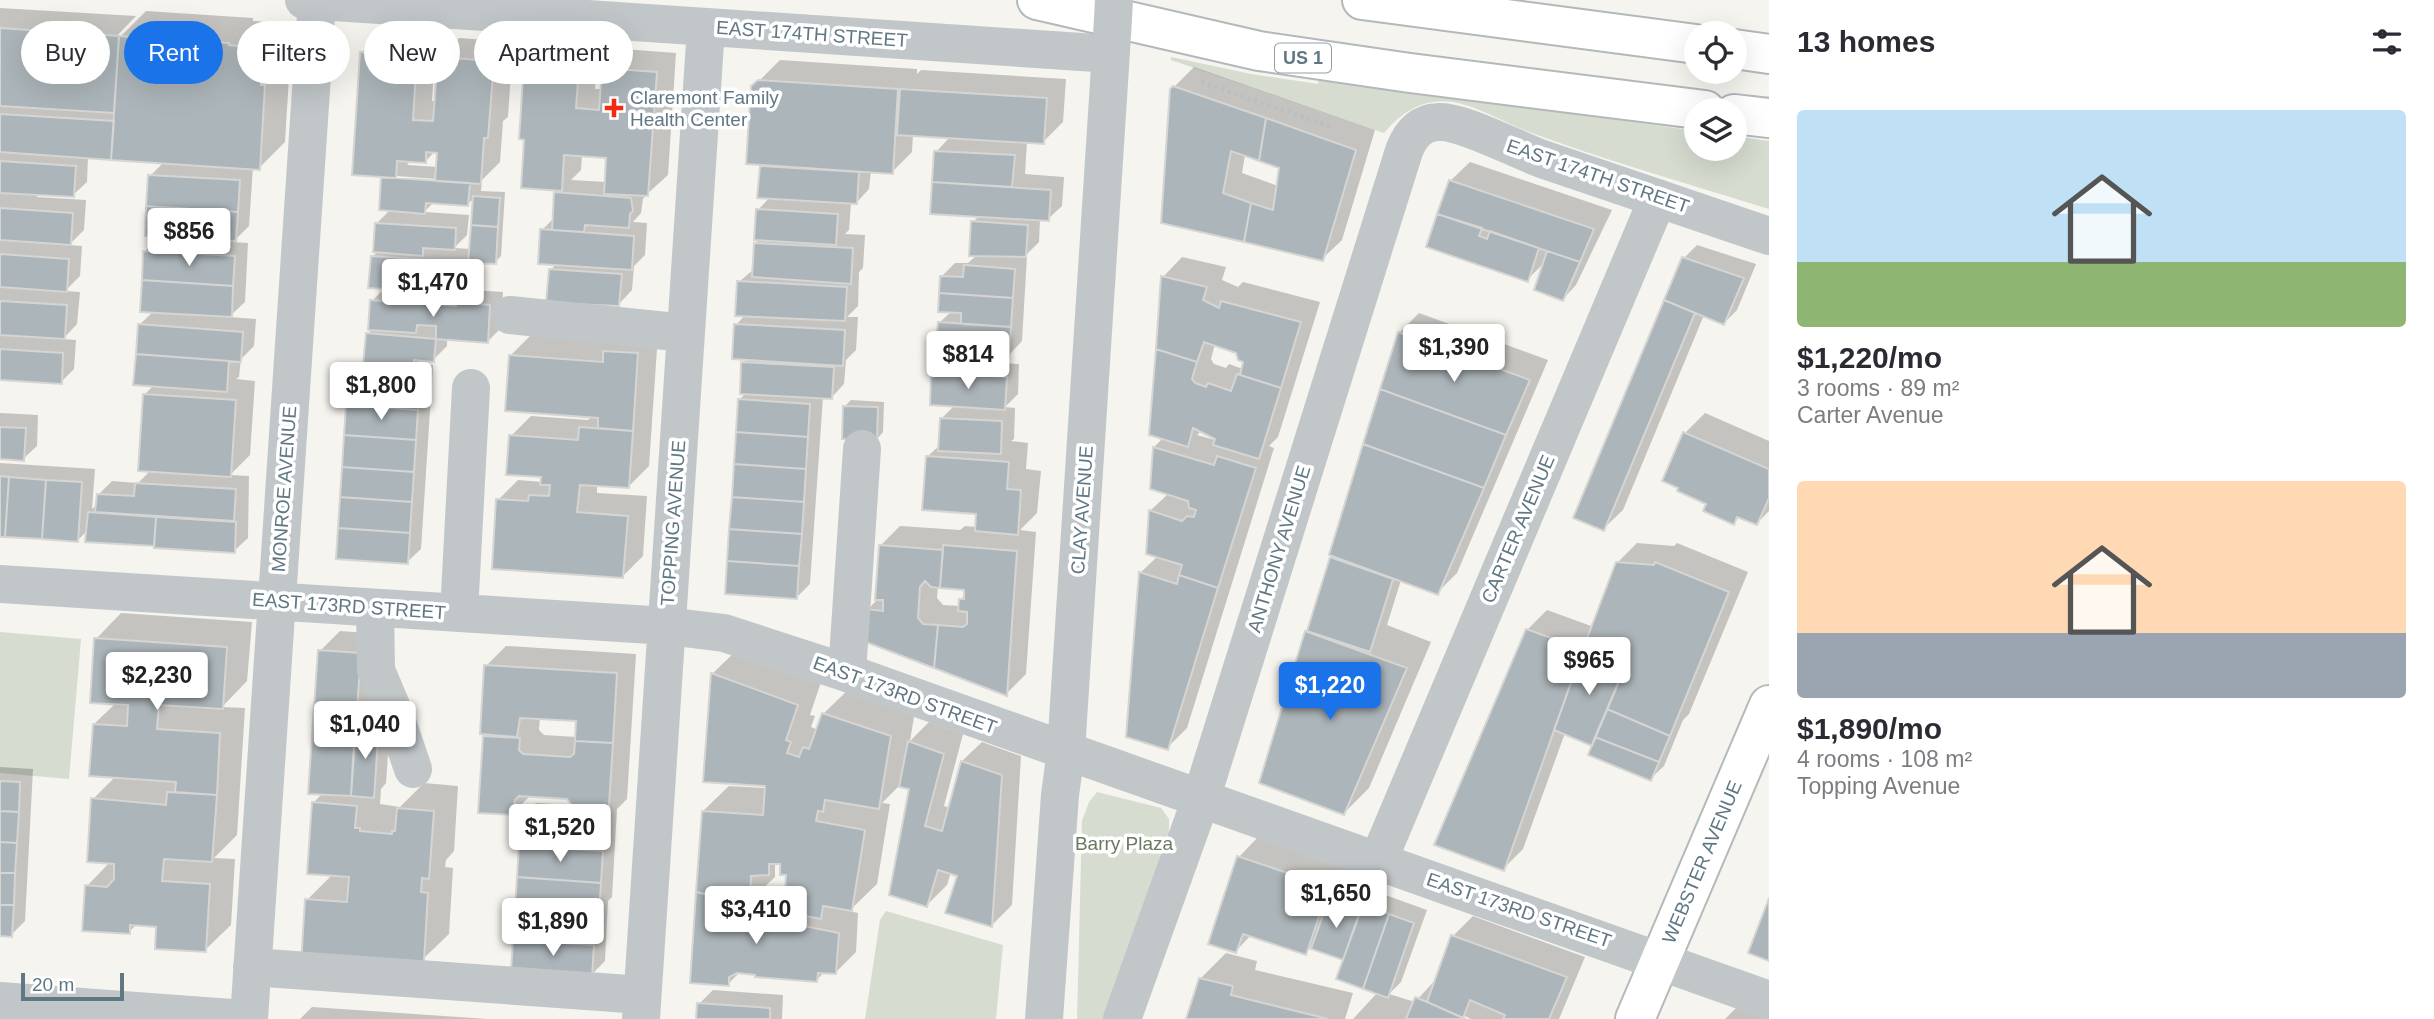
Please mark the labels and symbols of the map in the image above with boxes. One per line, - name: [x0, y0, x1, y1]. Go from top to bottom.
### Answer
- street label: EAST 174TH STREET: [716, 17, 909, 51]
- road number: US 1: [1275, 44, 1331, 72]
- place label: Claremont Family Health Center: [630, 87, 779, 130]
- marker: Claremont Family Health Center: [604, 98, 624, 118]
- street label: EAST 174TH STREET: [1504, 135, 1692, 217]
- pin: $856: [148, 208, 230, 268]
- pin: $1,470: [376, 260, 490, 319]
- pin: $1,390: [1397, 324, 1511, 384]
- pin: $814: [927, 332, 1009, 391]
- pin: $1,800: [324, 362, 438, 422]
- street label: MONROE AVENUE: [268, 405, 300, 573]
- street label: TOPPING AVENUE: [657, 439, 689, 607]
- street label: CLAY AVENUE: [1067, 445, 1097, 575]
- street label: CARTER AVENUE: [1477, 452, 1559, 606]
- street label: ANTHONY AVENUE: [1244, 463, 1314, 635]
- street label: EAST 173RD STREET: [252, 589, 447, 623]
- pin: $965: [1548, 638, 1630, 697]
- pin: $2,230: [100, 652, 214, 712]
- street label: EAST 173RD STREET: [810, 652, 1000, 738]
- pin: $1,220: [1273, 662, 1387, 722]
- pin: $1,040: [308, 702, 422, 761]
- street label: WEBSTER AVENUE: [1658, 777, 1746, 947]
- pin: $1,520: [503, 804, 617, 864]
- park label: Barry Plaza: [1075, 833, 1174, 854]
- street label: EAST 173RD STREET: [1424, 869, 1614, 952]
- pin: $1,650: [1279, 870, 1393, 930]
- pin: $3,410: [699, 886, 813, 946]
- pin: $1,890: [496, 898, 610, 958]
- scale bar: [21, 970, 124, 1002]

